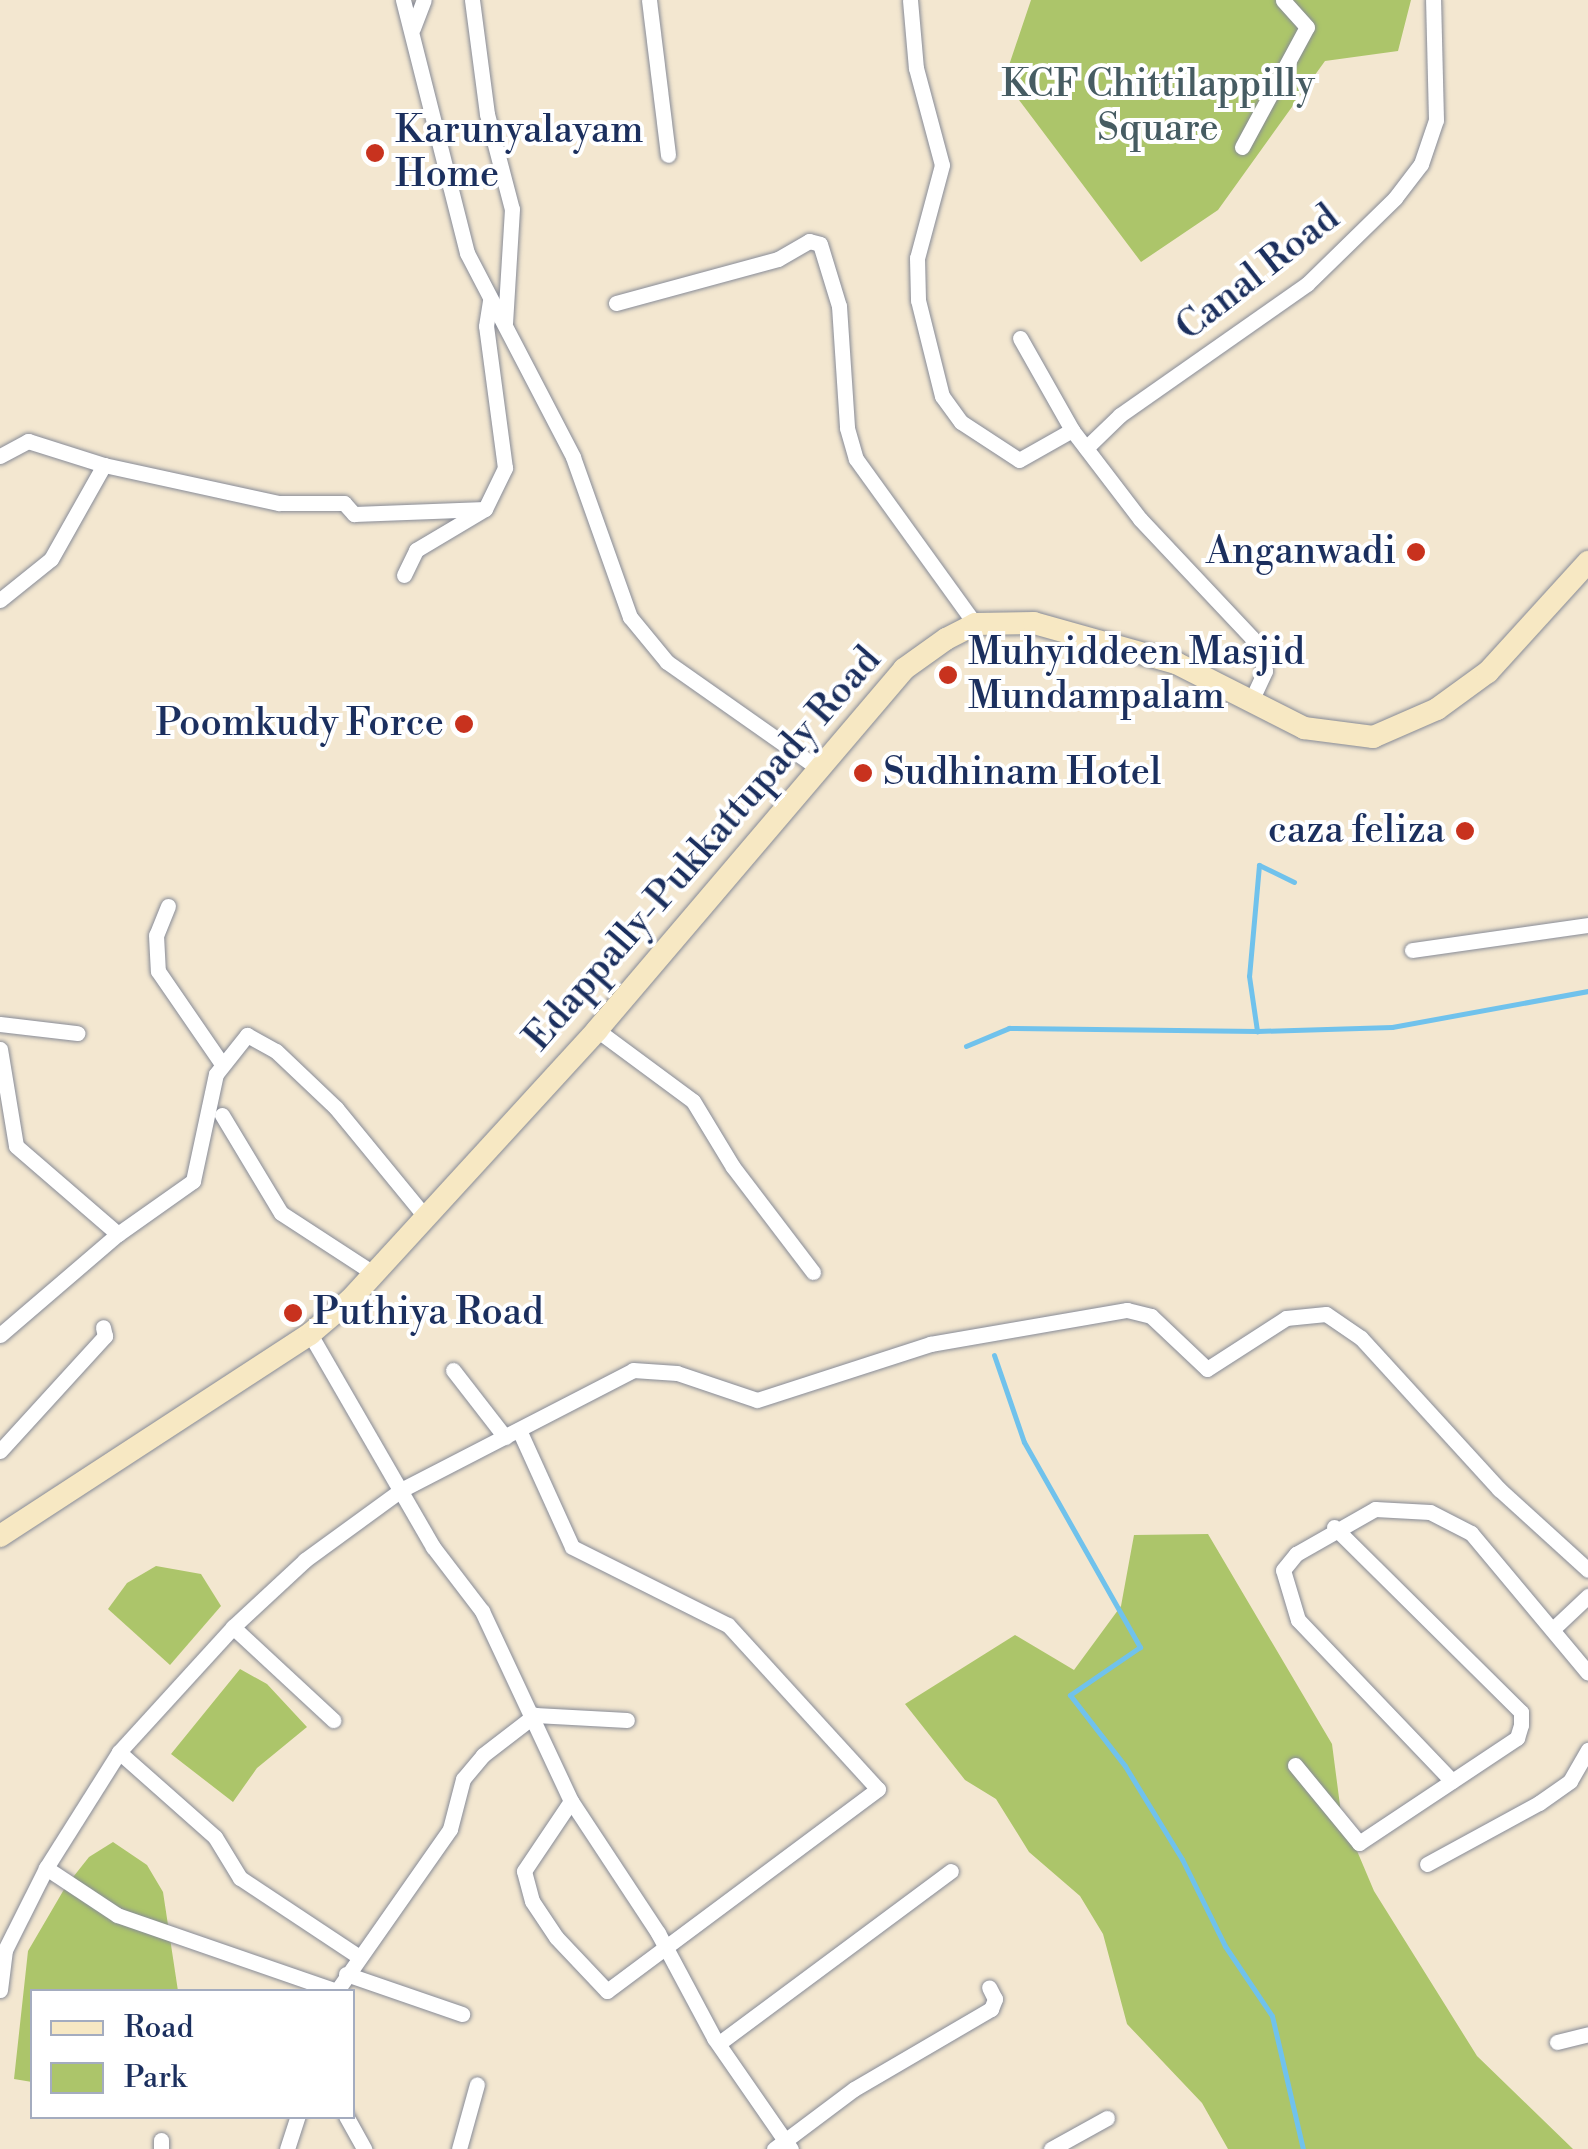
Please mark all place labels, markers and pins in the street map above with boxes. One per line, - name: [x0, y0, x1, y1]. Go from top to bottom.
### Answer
- place label: Karunyalayam Home: [395, 108, 643, 198]
- marker: Karunyalayam Home: [364, 142, 386, 164]
- place label: Anganwadi: [1206, 529, 1396, 575]
- marker: Anganwadi: [1405, 541, 1427, 563]
- place label: Muhyiddeen Masjid Mundampalam: [968, 630, 1305, 719]
- marker: Muhyiddeen Masjid Mundampalam: [937, 664, 959, 686]
- place label: Poomkudy Force: [156, 701, 444, 747]
- marker: Poomkudy Force: [453, 713, 475, 735]
- place label: Sudhinam Hotel: [883, 750, 1161, 796]
- marker: Sudhinam Hotel: [852, 762, 874, 784]
- place label: caza feliza: [1268, 808, 1445, 854]
- marker: caza feliza: [1454, 820, 1476, 842]
- place label: Puthiya Road: [313, 1290, 544, 1336]
- marker: Puthiya Road: [282, 1302, 304, 1324]

